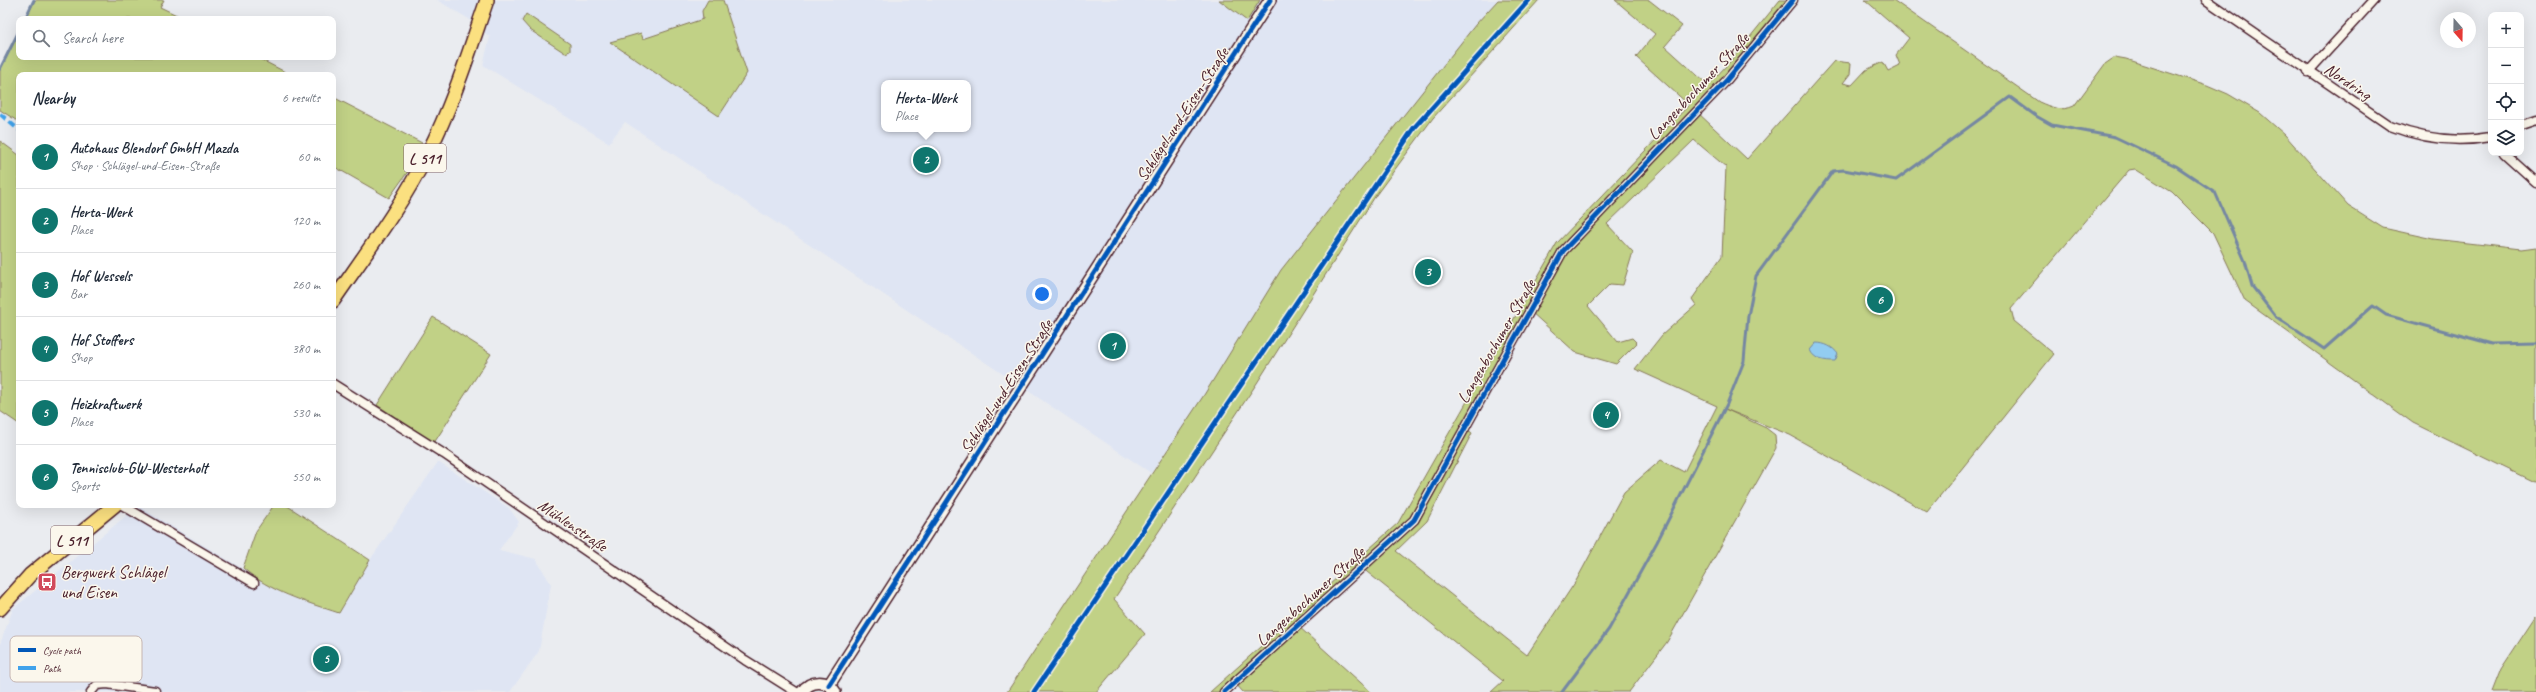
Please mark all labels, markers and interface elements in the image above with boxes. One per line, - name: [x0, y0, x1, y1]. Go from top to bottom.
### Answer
- north arrow: [2440, 12, 2476, 48]
- map controls: [2488, 12, 2524, 156]
- button: +: [2488, 12, 2524, 48]
- search box: [16, 16, 336, 60]
- icon: search: [30, 27, 52, 49]
- street label: Langenbochumer Straße: [1643, 27, 1755, 144]
- text: Search here: [62, 29, 123, 48]
- street label: Schlägel-und-Eisen-Straße: [1131, 42, 1234, 185]
- button: −: [2488, 48, 2524, 84]
- street label: Nordring: [2320, 58, 2377, 106]
- popup: [881, 80, 971, 132]
- button: locate: [2488, 84, 2524, 120]
- text: Nearby: [32, 88, 75, 109]
- text: Herta-Werk: [895, 89, 957, 108]
- text: 6 results: [282, 90, 320, 106]
- text: Place: [895, 108, 918, 124]
- button: layers: [2488, 120, 2524, 156]
- text: Autohaus Blendorf GmbH Mazda: [70, 139, 238, 158]
- road number: L 511: [404, 144, 446, 172]
- pin: 2: [913, 145, 939, 175]
- text: 1: [42, 149, 48, 165]
- text: 60 m: [298, 149, 320, 165]
- text: Shop · Schlägel-und-Eisen-Straße: [70, 158, 219, 174]
- text: Herta-Werk: [70, 203, 132, 222]
- text: 2: [42, 213, 48, 229]
- text: 120 m: [292, 213, 320, 229]
- text: Place: [70, 222, 93, 238]
- pin: 3: [1415, 257, 1441, 287]
- text: Hof Wessels: [70, 267, 131, 286]
- street label: Langenbochumer Straße: [1452, 274, 1541, 407]
- text: 3: [42, 277, 48, 293]
- text: 260 m: [292, 277, 320, 293]
- your location: [1032, 284, 1052, 304]
- pin: 6: [1867, 285, 1893, 315]
- text: Bar: [70, 286, 87, 302]
- street label: Schlägel-und-Eisen-Straße: [955, 314, 1058, 457]
- text: Hof Stoffers: [70, 331, 133, 350]
- pin: 1: [1100, 331, 1126, 361]
- text: 4: [42, 341, 48, 357]
- text: 380 m: [292, 341, 320, 357]
- text: Shop: [70, 350, 92, 366]
- text: Heizkraftwerk: [70, 395, 141, 414]
- pin: 4: [1593, 400, 1619, 430]
- text: 5: [42, 405, 48, 421]
- text: 530 m: [292, 405, 320, 421]
- text: Place: [70, 414, 93, 430]
- text: Tennisclub-GW-Westerholt: [70, 459, 208, 478]
- text: 6: [42, 469, 48, 485]
- text: 550 m: [292, 469, 320, 485]
- text: Sports: [70, 478, 99, 494]
- street label: Mühlenstraße: [534, 495, 613, 557]
- road number: L 511: [51, 526, 93, 554]
- street label: Langenbochumer Straße: [1251, 541, 1370, 651]
- place label: Bergwerk Schlägel und Eisen: [61, 562, 169, 603]
- bus stop icon: Bergwerk Schlägel und Eisen: [36, 571, 58, 593]
- legend: [10, 636, 142, 682]
- text: Cycle path: [43, 643, 82, 657]
- pin: 5: [313, 644, 339, 674]
- text: Path: [43, 661, 62, 675]

